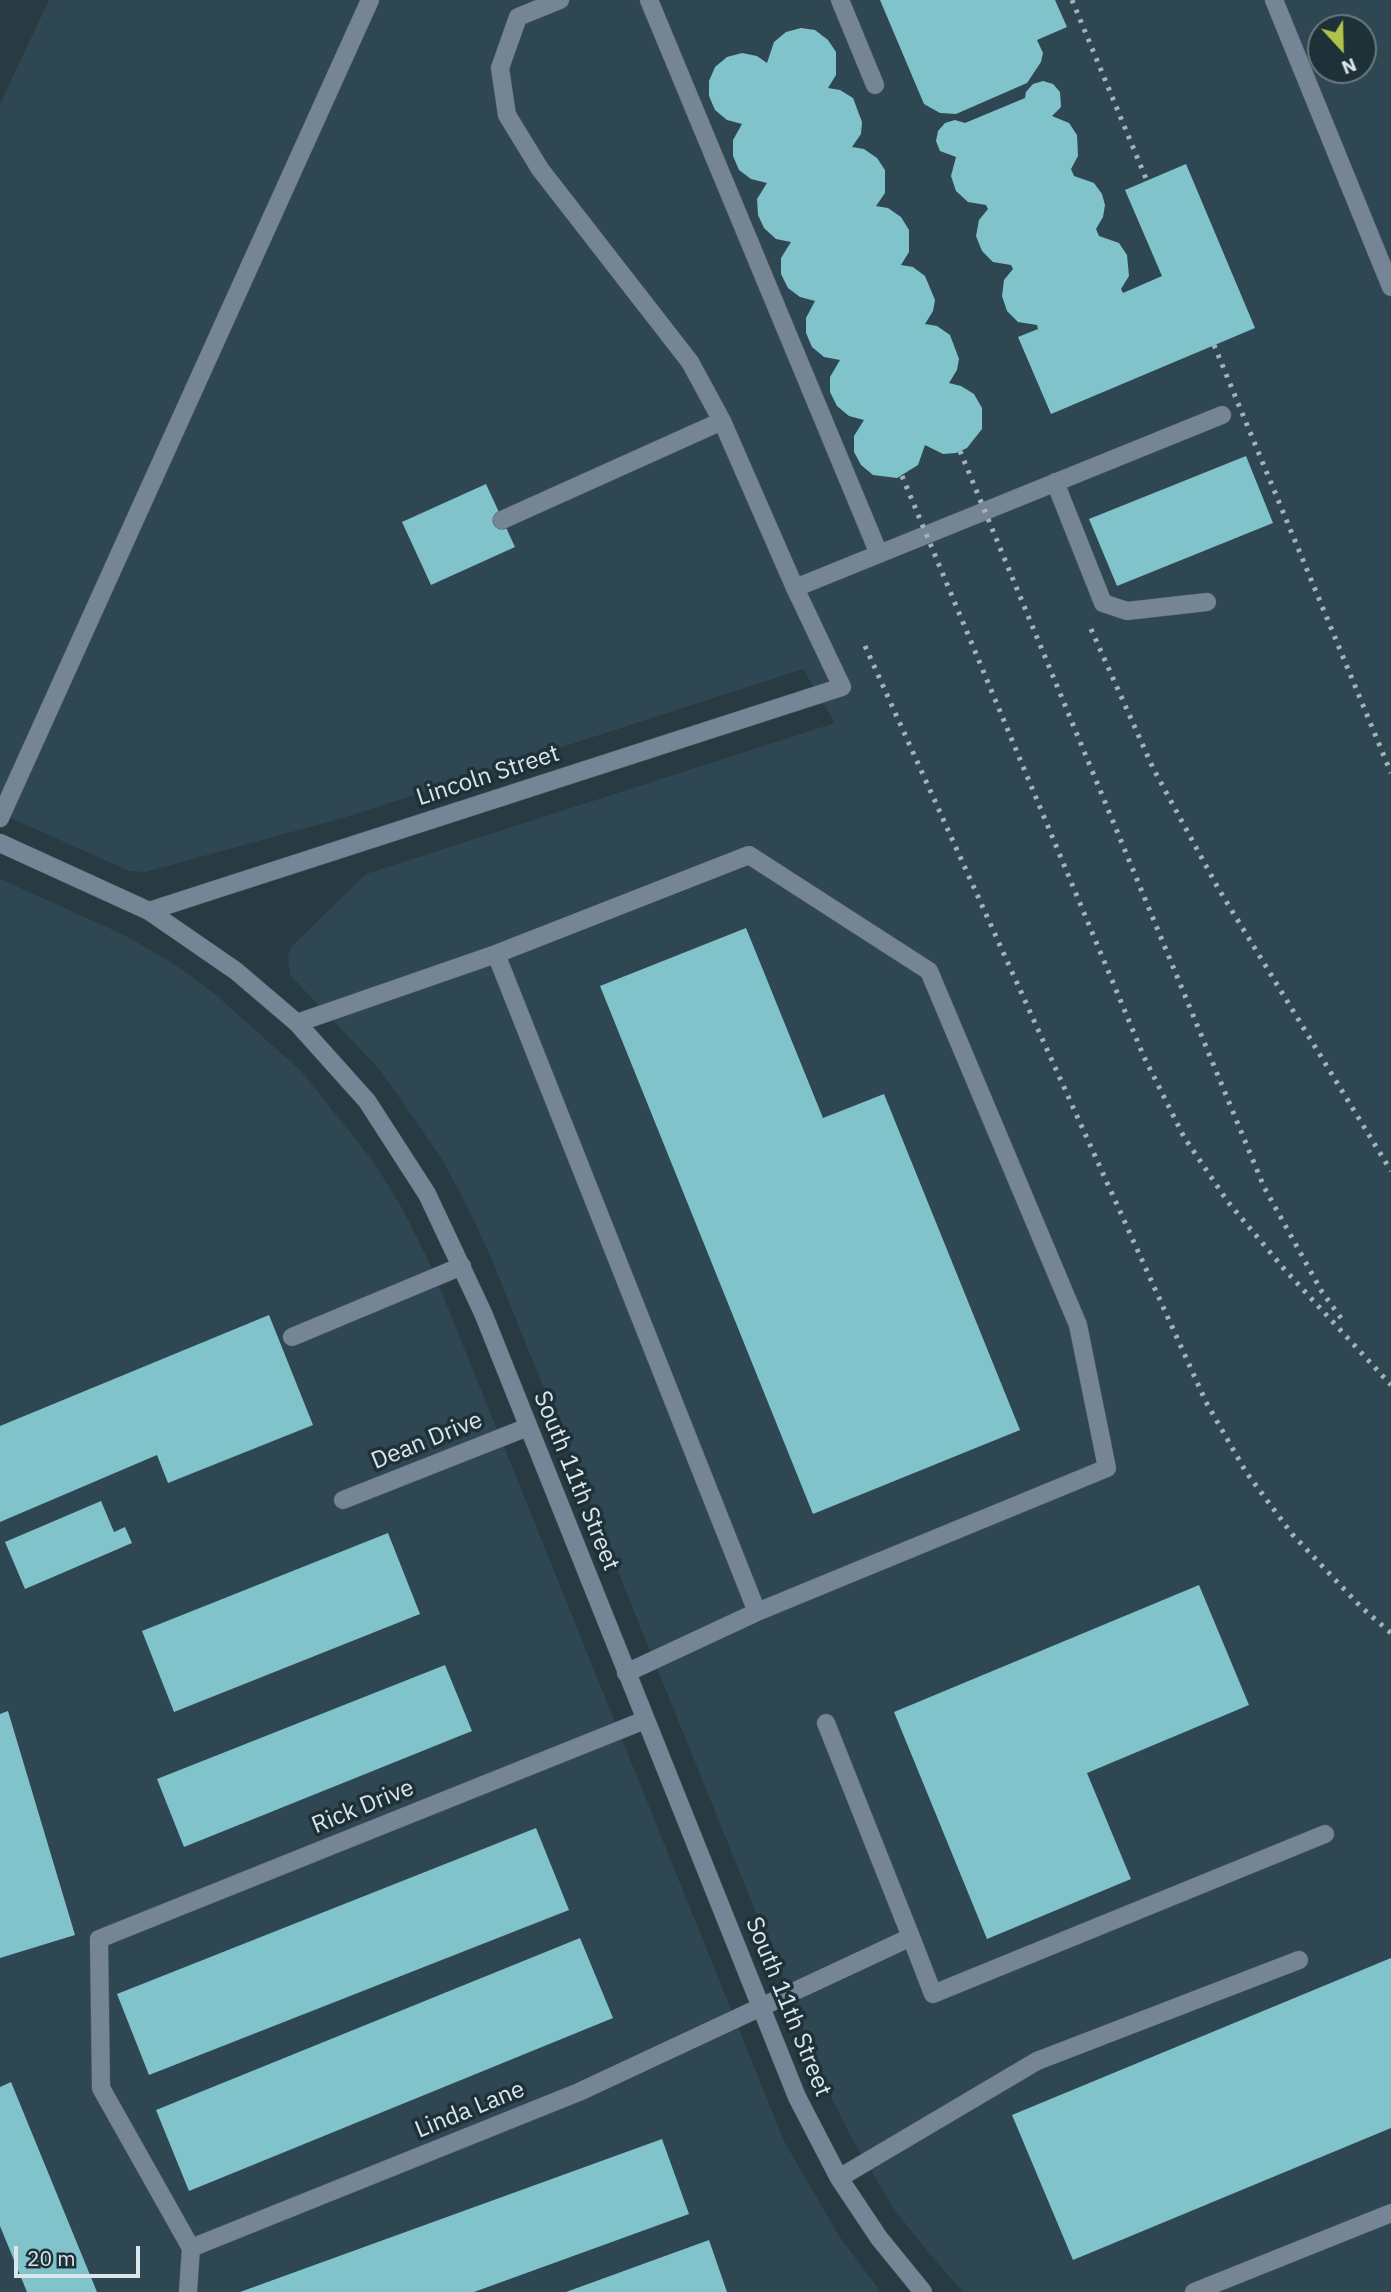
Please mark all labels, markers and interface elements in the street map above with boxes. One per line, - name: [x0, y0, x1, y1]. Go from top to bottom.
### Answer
- north arrow: [1307, 14, 1377, 84]
- text: N: [1338, 53, 1360, 80]
- street label: Lincoln Street: [413, 739, 563, 813]
- street label: South 11th Street: [527, 1387, 625, 1575]
- street label: Dean Drive: [367, 1406, 487, 1476]
- street label: Rick Drive: [308, 1774, 418, 1840]
- street label: South 11th Street: [739, 1913, 837, 2101]
- street label: Linda Lane: [411, 2075, 529, 2145]
- scale bar: [18, 2232, 144, 2276]
- text: 20 m: [27, 2244, 76, 2272]

